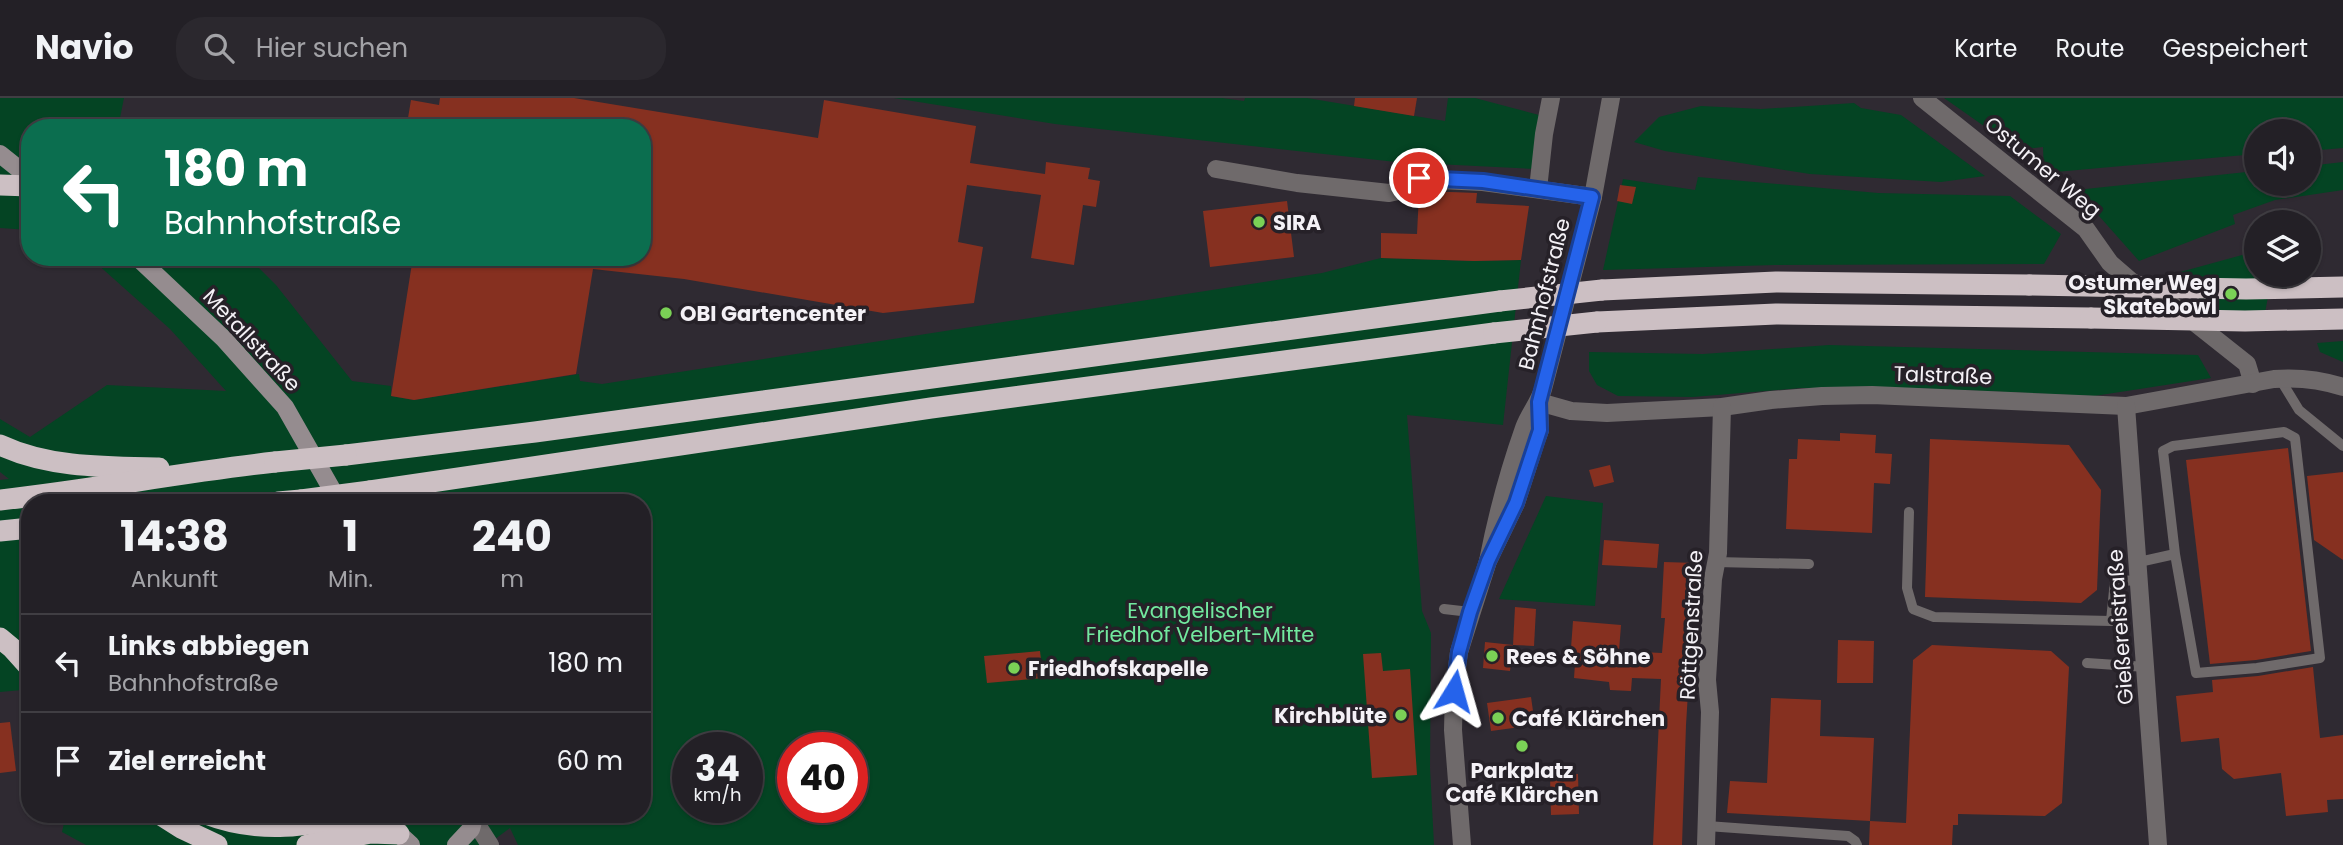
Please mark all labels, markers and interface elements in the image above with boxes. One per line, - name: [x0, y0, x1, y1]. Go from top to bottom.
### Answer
- search box: [176, 17, 666, 80]
- text: Navio: [35, 24, 134, 71]
- icon: search: [200, 29, 238, 67]
- text: Hier suchen: [256, 30, 408, 66]
- text: Karte: [1954, 32, 2017, 65]
- text: Route: [2055, 32, 2124, 65]
- text: Gespeichert: [2162, 32, 2308, 65]
- street label: Ostumer Weg: [1978, 109, 2108, 225]
- map controls: [2244, 119, 2321, 287]
- button: sound: [2244, 119, 2321, 196]
- text: 180 m: [164, 135, 308, 203]
- icon: left: [49, 147, 140, 238]
- pin: [1389, 148, 1449, 208]
- icon: arrive: [1400, 159, 1438, 197]
- text: Bahnhofstraße: [164, 200, 401, 245]
- place label: SIRA: [1273, 208, 1322, 237]
- button: layers: [2244, 210, 2321, 287]
- marker: SIRA: [1251, 214, 1267, 230]
- street label: Bahnhofstraße: [1511, 215, 1577, 373]
- place label: Ostumer Weg Skatebowl: [2068, 268, 2217, 321]
- street label: Metallstraße: [197, 282, 307, 398]
- marker: Ostumer Weg Skatebowl: [2223, 286, 2239, 302]
- place label: OBI Gartencenter: [680, 299, 866, 328]
- marker: OBI Gartencenter: [658, 305, 674, 321]
- street label: Talstraße: [1893, 359, 1993, 391]
- text: 14:38: [120, 507, 229, 566]
- text: 1: [343, 507, 358, 566]
- text: 240: [472, 507, 552, 566]
- street label: Gießereistraße: [2100, 548, 2140, 706]
- street label: Röttgenstraße: [1673, 549, 1709, 701]
- text: Ankunft: [131, 563, 218, 595]
- text: Min.: [328, 563, 373, 595]
- text: m: [500, 563, 524, 595]
- park label: Evangelischer Friedhof Velbert-Mitte: [1086, 596, 1314, 649]
- text: Links abbiegen: [108, 628, 310, 664]
- place label: Rees & Söhne: [1506, 642, 1651, 671]
- icon: left: [49, 644, 87, 682]
- text: 180 m: [548, 645, 623, 681]
- marker: Rees & Söhne: [1484, 648, 1500, 664]
- place label: Friedhofskapelle: [1028, 654, 1208, 683]
- position arrow: [1417, 654, 1491, 728]
- marker: Friedhofskapelle: [1006, 660, 1022, 676]
- text: Bahnhofstraße: [108, 667, 279, 699]
- place label: Kirchblüte: [1274, 701, 1387, 730]
- place label: Café Klärchen: [1512, 704, 1665, 733]
- marker: Kirchblüte: [1393, 707, 1409, 723]
- marker: Café Klärchen: [1490, 710, 1506, 726]
- speed limit sign: 40: [777, 732, 868, 823]
- marker: Parkplatz Café Klärchen: [1514, 738, 1530, 754]
- icon: arrive: [49, 742, 87, 780]
- text: Ziel erreicht: [108, 743, 266, 779]
- text: 60 m: [556, 743, 623, 779]
- text: 34: [695, 744, 740, 793]
- place label: Parkplatz Café Klärchen: [1445, 756, 1599, 809]
- text: km/h: [694, 782, 741, 807]

